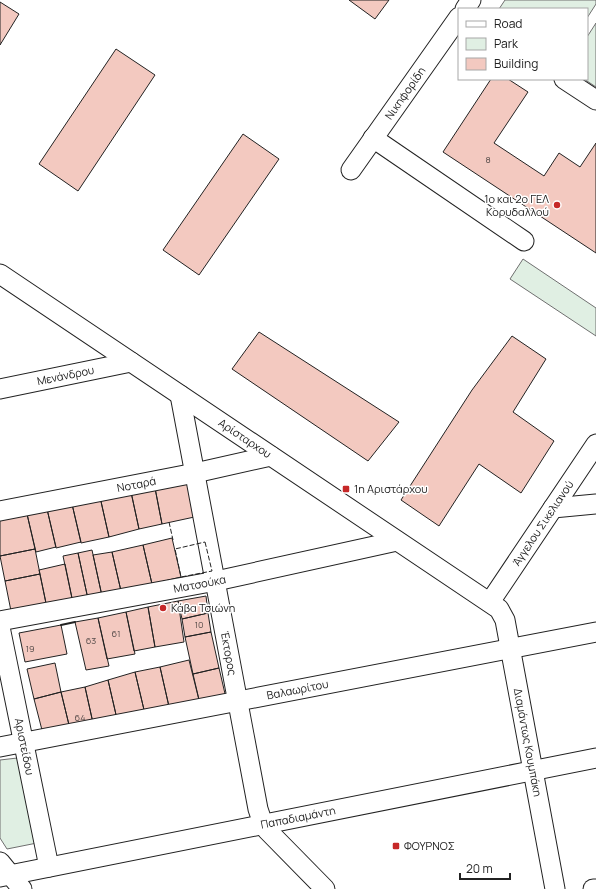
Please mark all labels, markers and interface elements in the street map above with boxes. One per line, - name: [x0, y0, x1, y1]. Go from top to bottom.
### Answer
- legend: [458, 8, 588, 80]
- text: Road: [494, 15, 522, 32]
- text: Park: [494, 35, 519, 52]
- text: Building: [494, 55, 538, 72]
- street label: Νικηφορίδη: [381, 64, 429, 122]
- house number: 8: [485, 153, 491, 166]
- place label: 1o και 2ο ΓΕΛ Κορυδαλλού: [484, 191, 549, 219]
- marker: 1o και 2ο ΓΕΛ Κορυδαλλού: [552, 200, 562, 210]
- street label: Μενάνδρου: [36, 362, 95, 388]
- street label: Αρίσταρχου: [216, 415, 275, 461]
- street label: Νοταρά: [116, 473, 157, 495]
- street label: Άγγελου Σικελιανού: [509, 477, 576, 568]
- place label: 1η Αριστάρχου: [354, 481, 428, 496]
- marker: 1η Αριστάρχου: [341, 484, 351, 494]
- street label: Ματσούκα: [172, 571, 227, 596]
- place label: Κάβα Τσιώνη: [171, 600, 235, 615]
- marker: Κάβα Τσιώνη: [158, 603, 168, 613]
- house number: 10: [195, 618, 204, 631]
- house number: 61: [112, 627, 120, 640]
- street label: Έκτορος: [218, 630, 241, 677]
- house number: 63: [86, 634, 96, 647]
- house number: 19: [25, 642, 35, 655]
- street label: Βαλαωρίτου: [265, 676, 330, 702]
- street label: Διαμάντως Κουμπάκη: [511, 687, 546, 798]
- house number: 64: [75, 711, 85, 724]
- street label: Αριστείδου: [12, 717, 38, 776]
- street label: Παπαδιαμάντη: [259, 802, 337, 832]
- place label: ΦΟΥΡΝΟΣ: [404, 838, 455, 853]
- marker: ΦΟΥΡΝΟΣ: [391, 841, 401, 851]
- scale bar: [460, 855, 510, 881]
- text: 20 m: [466, 860, 493, 877]

